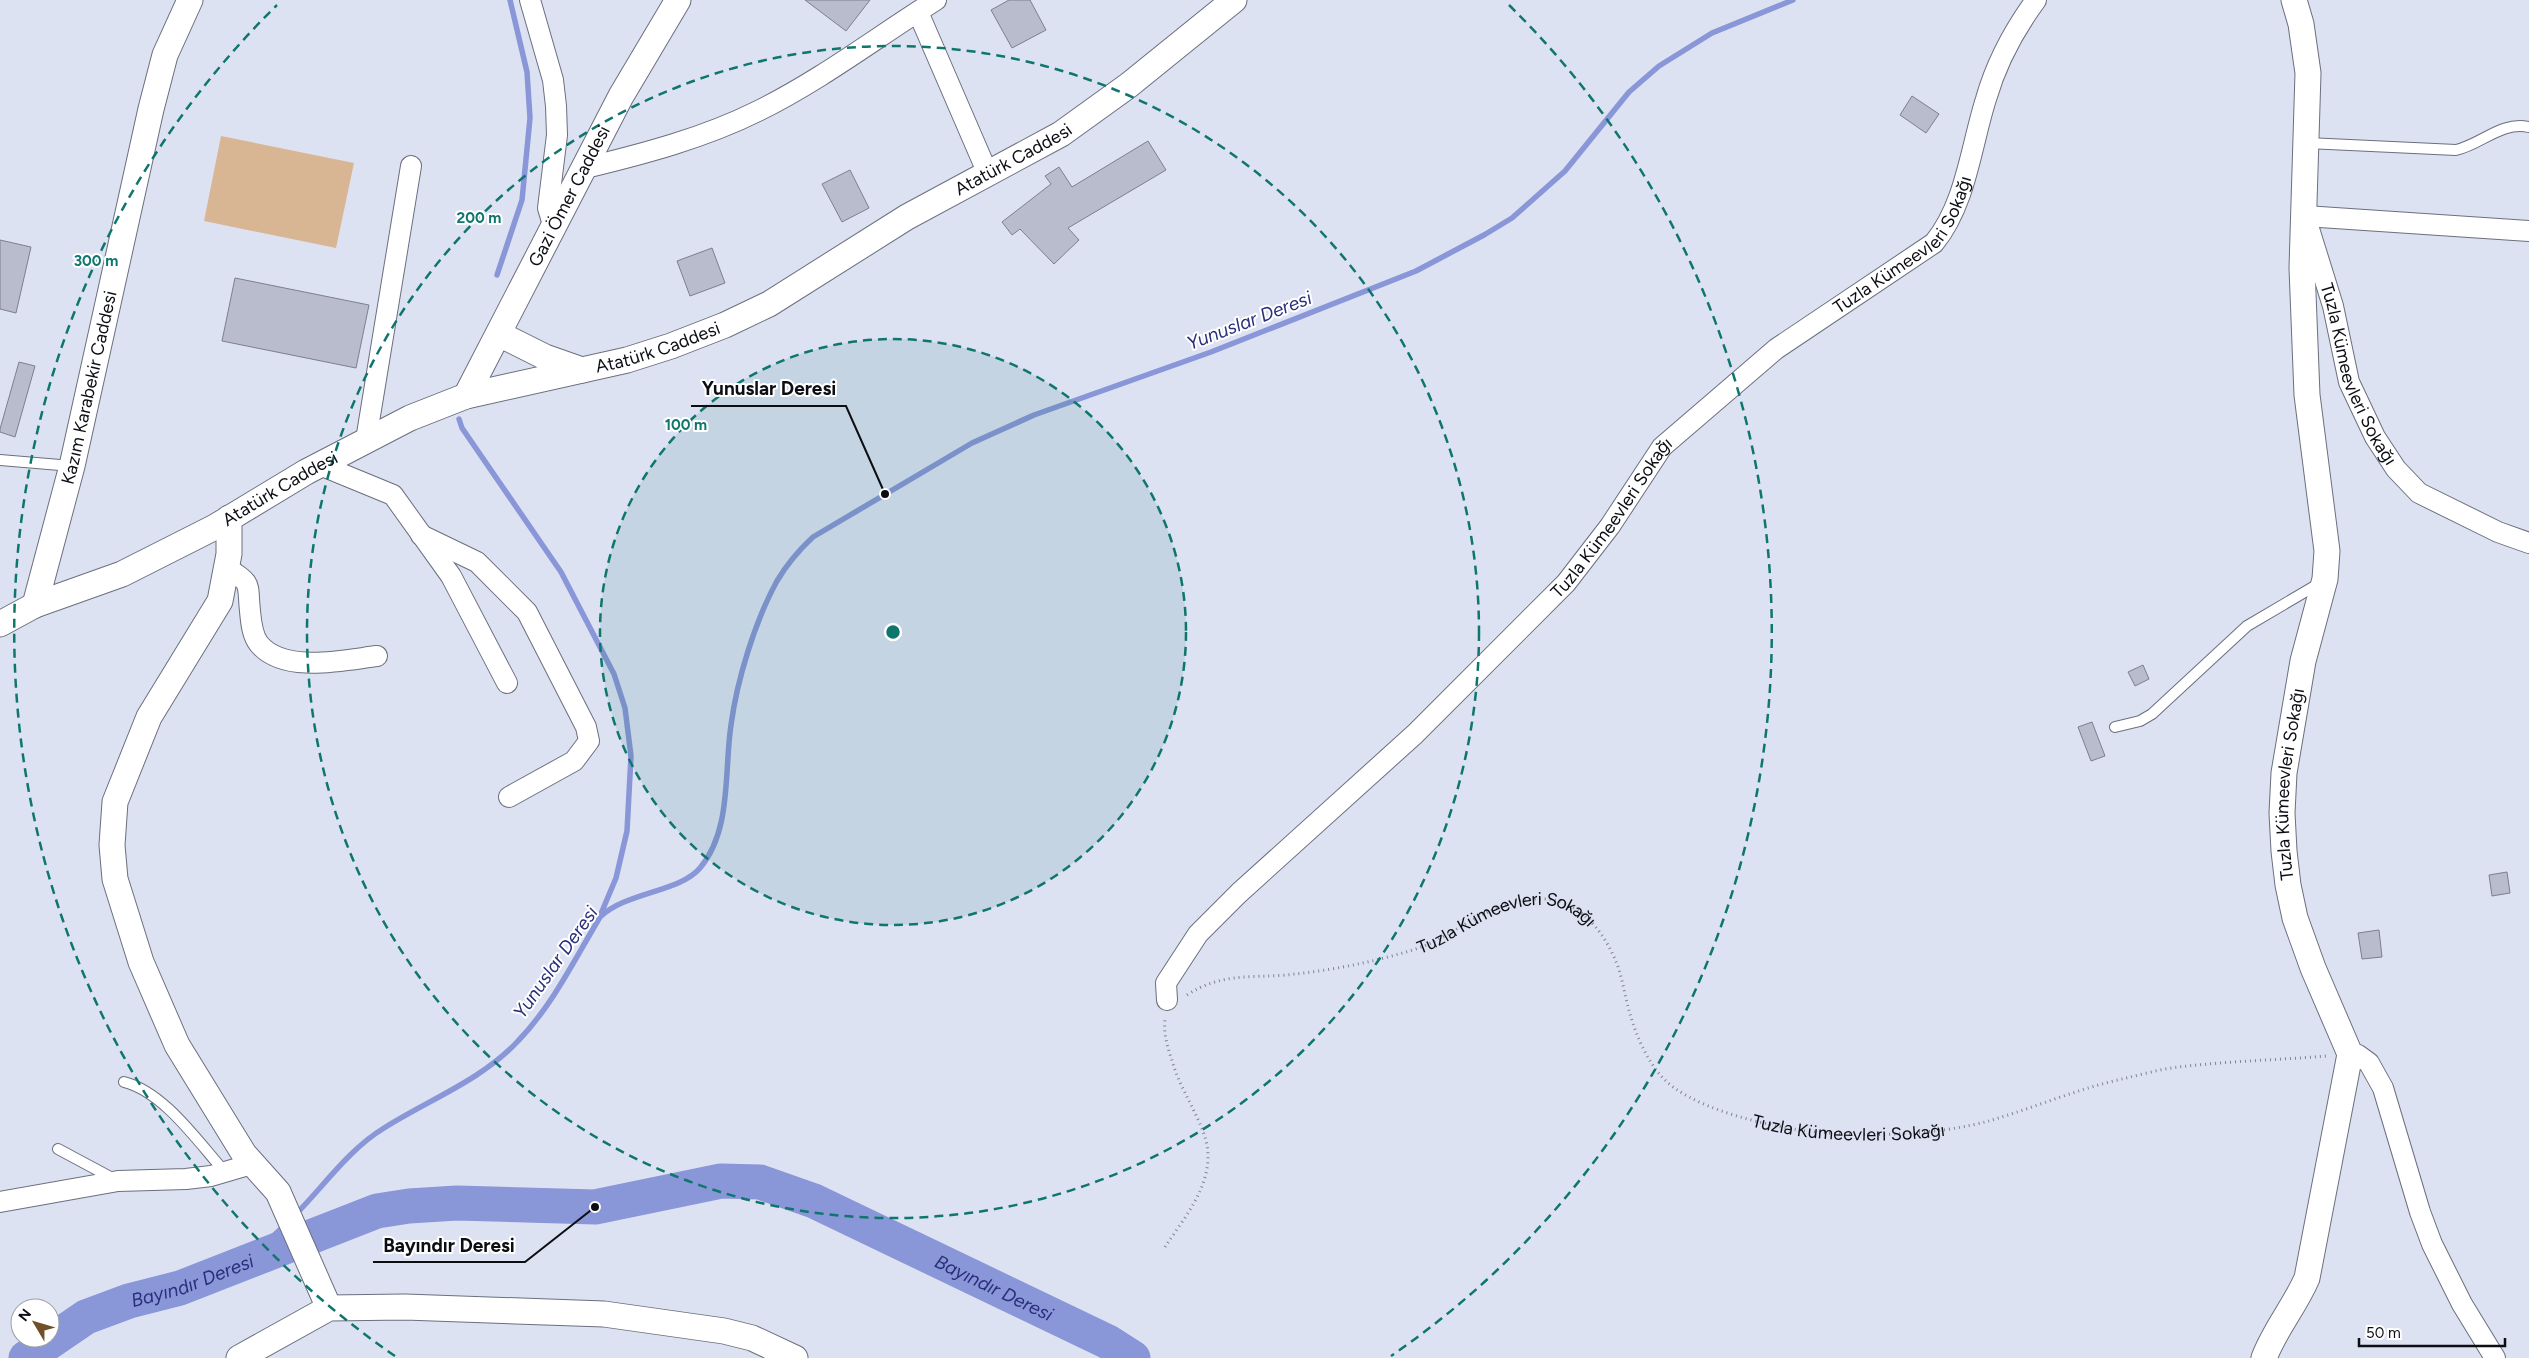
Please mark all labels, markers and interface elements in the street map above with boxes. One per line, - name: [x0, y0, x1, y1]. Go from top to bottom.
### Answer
- street label: Atatürk Caddesi: [951, 119, 1076, 200]
- street label: Gazi Ömer Caddesi: [524, 122, 615, 270]
- street label: Tuzla Kümeevleri Sokağı: [1829, 173, 1976, 318]
- text: 200 m: [457, 209, 501, 227]
- text: 300 m: [74, 252, 118, 270]
- street label: Tuzla Kümeevleri Sokağı: [2316, 280, 2401, 469]
- water label: Yunuslar Deresi: [1183, 286, 1315, 355]
- street label: Kazım Karabekir Caddesi: [57, 289, 121, 487]
- street label: Atatürk Caddesi: [593, 317, 723, 378]
- callout: Yunuslar Deresi: [691, 372, 846, 406]
- text: Yunuslar Deresi: [702, 377, 836, 400]
- text: 100 m: [665, 416, 707, 434]
- street label: Tuzla Kümeevleri Sokağı: [1546, 432, 1677, 603]
- street label: Atatürk Caddesi: [218, 446, 341, 531]
- centre of rings: [884, 623, 902, 641]
- street label: Tuzla Kümeevleri Sokağı: [2271, 687, 2309, 881]
- street label: Tuzla Kümeevleri Sokağı: [1414, 888, 1601, 959]
- water label: Yunuslar Deresi: [508, 901, 603, 1023]
- street label: Tuzla Kümeevleri Sokağı: [1750, 1110, 1946, 1146]
- callout: Bayındır Deresi: [373, 1228, 525, 1262]
- text: Bayındır Deresi: [383, 1234, 515, 1257]
- water label: Bayındır Deresi: [129, 1249, 258, 1312]
- water label: Bayındır Deresi: [931, 1250, 1057, 1326]
- north arrow: [10, 1298, 60, 1348]
- text: N: [15, 1306, 35, 1325]
- scale bar: [2359, 1316, 2505, 1348]
- text: 50 m: [2366, 1324, 2401, 1342]

